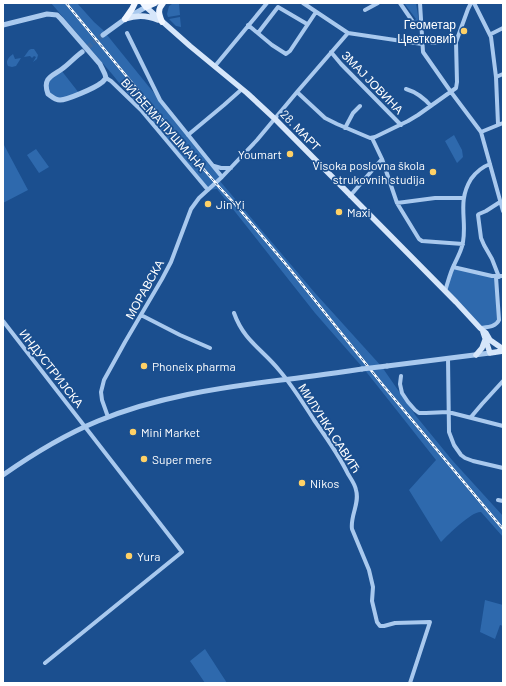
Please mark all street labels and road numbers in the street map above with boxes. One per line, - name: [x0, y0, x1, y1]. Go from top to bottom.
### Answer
- street label: ЗМАЈ ЈОВИНА: [339, 48, 407, 116]
- street label: ВИЉЕМА ПУШМАНА: [119, 75, 209, 173]
- street label: 28. МАРТ: [278, 107, 324, 154]
- street label: МОРАВСКА: [122, 257, 166, 321]
- street label: ИНДУСТРИЈСКА: [16, 326, 87, 410]
- street label: МИЛУНКА САВИЋ: [296, 381, 364, 475]

